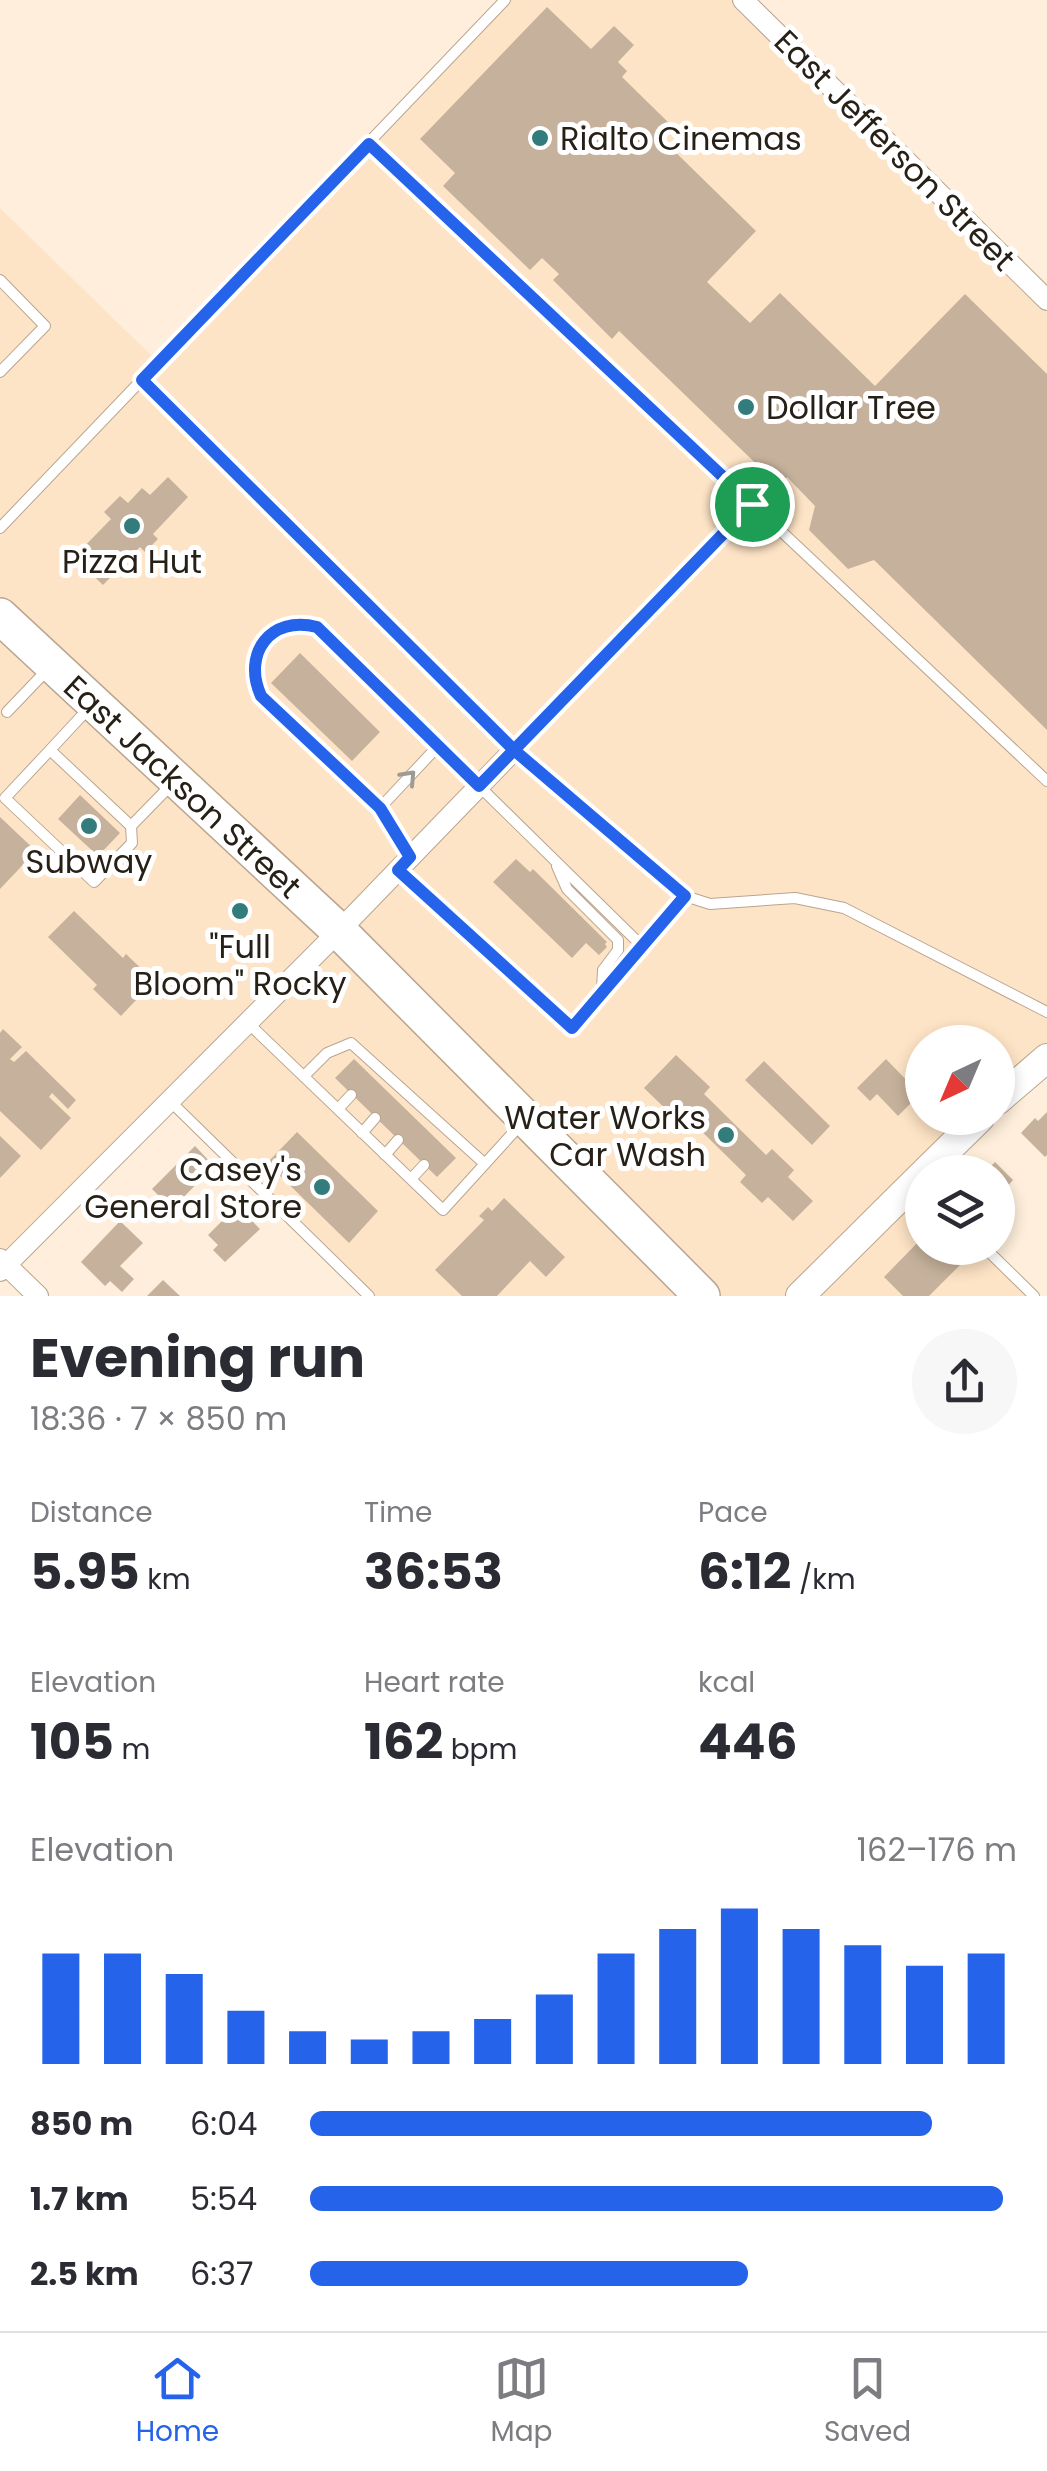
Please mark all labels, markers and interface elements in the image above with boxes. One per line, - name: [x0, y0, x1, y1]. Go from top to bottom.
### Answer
- street label: East Jefferson Street: [764, 19, 1026, 281]
- place label: Rialto Cinemas: [560, 116, 802, 161]
- marker: Rialto Cinemas: [529, 127, 551, 149]
- place label: Dollar Tree: [766, 385, 936, 430]
- marker: Dollar Tree: [735, 396, 757, 418]
- pin: [710, 462, 795, 547]
- icon: arrive: [725, 477, 780, 532]
- marker: Pizza Hut: [121, 515, 143, 537]
- place label: Pizza Hut: [62, 539, 202, 584]
- street label: East Jackson Street: [54, 664, 312, 908]
- one-way arrow: [397, 770, 415, 789]
- marker: Subway: [78, 815, 100, 837]
- place label: Subway: [26, 839, 152, 884]
- marker: "Full Bloom" Rocky: [229, 900, 251, 922]
- place label: "Full Bloom" Rocky: [133, 924, 347, 1006]
- north arrow: [905, 1025, 1015, 1135]
- map controls: [905, 1025, 1015, 1265]
- place label: Water Works Car Wash: [504, 1095, 706, 1177]
- marker: Water Works Car Wash: [715, 1124, 737, 1146]
- place label: Casey's General Store: [84, 1147, 302, 1229]
- button: layers: [905, 1155, 1015, 1265]
- marker: Casey's General Store: [311, 1176, 333, 1198]
- text: Evening run: [30, 1319, 365, 1396]
- button: share: [912, 1329, 1017, 1434]
- text: 18:36 · 7 × 850 m: [30, 1396, 287, 1441]
- text: Distance: [30, 1493, 153, 1532]
- text: Time: [364, 1493, 432, 1532]
- text: Pace: [698, 1493, 768, 1532]
- text: 5.95: [30, 1536, 140, 1607]
- text: 36:53: [364, 1536, 503, 1607]
- text: 6:12: [698, 1536, 791, 1607]
- text: km: [140, 1560, 191, 1599]
- text: /km: [791, 1560, 855, 1599]
- text: Elevation: [30, 1663, 156, 1702]
- text: Heart rate: [364, 1663, 505, 1702]
- text: kcal: [698, 1663, 755, 1702]
- text: 105: [30, 1706, 114, 1777]
- text: 162: [364, 1706, 443, 1777]
- text: 446: [698, 1706, 798, 1777]
- text: m: [114, 1730, 150, 1769]
- text: bpm: [443, 1730, 517, 1769]
- text: Elevation: [30, 1827, 174, 1872]
- text: 162–176 m: [857, 1827, 1017, 1872]
- text: 850 m: [30, 2101, 133, 2146]
- text: 6:04: [190, 2101, 257, 2146]
- text: 1.7 km: [30, 2176, 129, 2221]
- text: 5:54: [190, 2176, 257, 2221]
- text: 2.5 km: [30, 2251, 139, 2296]
- text: 6:37: [190, 2251, 253, 2296]
- tab: Home: [136, 2351, 219, 2453]
- tab: Map: [491, 2351, 553, 2453]
- tab: Saved: [824, 2351, 911, 2453]

